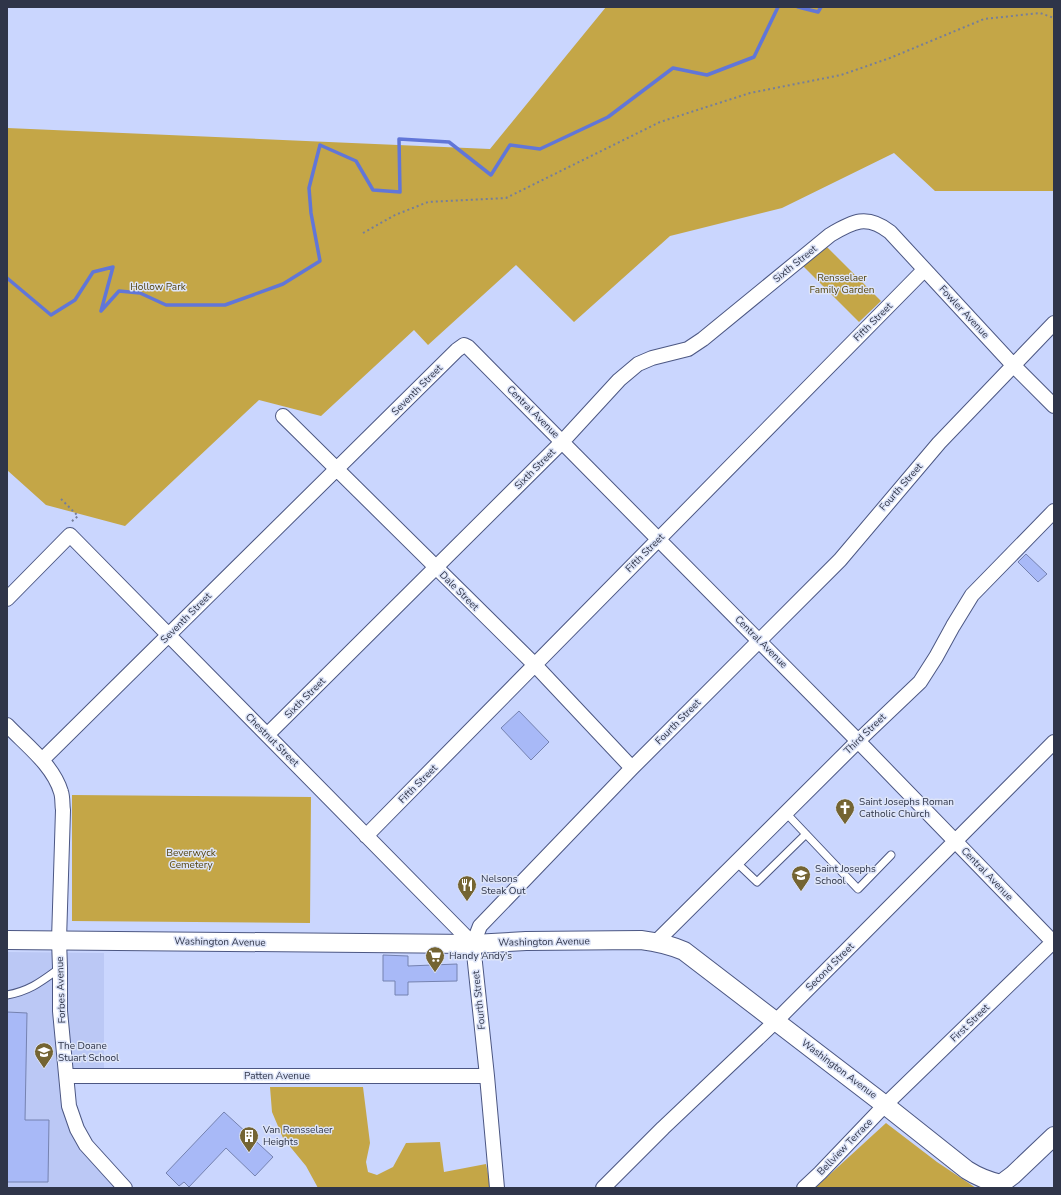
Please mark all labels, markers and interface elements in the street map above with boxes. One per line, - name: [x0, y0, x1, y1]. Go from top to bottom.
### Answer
- street label: Sixth Street: [770, 242, 820, 286]
- park label: Rensselaer Family Garden: [810, 271, 874, 297]
- park label: Hollow Park: [130, 280, 187, 294]
- street label: Fowler Avenue: [936, 283, 992, 341]
- street label: Fifth Street: [850, 299, 896, 345]
- street label: Seventh Street: [389, 361, 446, 418]
- street label: Central Avenue: [504, 383, 562, 441]
- street label: Sixth Street: [511, 445, 559, 493]
- street label: Fourth Street: [876, 460, 926, 514]
- street label: Fifth Street: [622, 530, 668, 576]
- street label: Dale Street: [436, 568, 482, 614]
- street label: Seventh Street: [158, 589, 215, 646]
- street label: Central Avenue: [732, 613, 790, 671]
- street label: Sixth Street: [281, 674, 329, 722]
- street label: Fourth Street: [652, 696, 704, 748]
- street label: Chestnut Street: [242, 710, 302, 770]
- street label: Third Street: [841, 710, 889, 758]
- street label: Fifth Street: [395, 761, 441, 807]
- place label: Saint Josephs Roman Catholic Church: [859, 795, 954, 821]
- church icon: Saint Josephs Roman Catholic Church: [834, 797, 856, 825]
- street label: Central Avenue: [958, 844, 1016, 904]
- park label: Beverwyck Cemetery: [166, 846, 217, 872]
- place label: Saint Josephs School: [815, 862, 876, 888]
- school or university icon: Saint Josephs School: [790, 864, 812, 892]
- place label: Nelsons Steak Out: [481, 872, 526, 898]
- restaurant icon: Nelsons Steak Out: [456, 874, 478, 902]
- street label: Washington Avenue: [174, 934, 266, 950]
- street label: Washington Avenue: [498, 934, 590, 950]
- street label: Second Street: [803, 939, 858, 994]
- supermarket icon: Handy Andy's: [424, 945, 446, 973]
- place label: Handy Andy's: [449, 949, 512, 963]
- street label: Forbes Avenue: [53, 956, 69, 1024]
- street label: Fourth Street: [469, 969, 489, 1030]
- street label: First Street: [947, 1000, 993, 1045]
- street label: Washington Avenue: [798, 1036, 880, 1102]
- place label: The Doane Stuart School: [58, 1039, 119, 1065]
- school or university icon: The Doane Stuart School: [33, 1041, 55, 1069]
- street label: Patten Avenue: [244, 1069, 310, 1083]
- street label: Bellview Terrace: [814, 1115, 876, 1179]
- place label: Van Rensselaer Heights: [262, 1123, 333, 1149]
- building icon: Van Rensselaer Heights: [238, 1125, 260, 1153]

